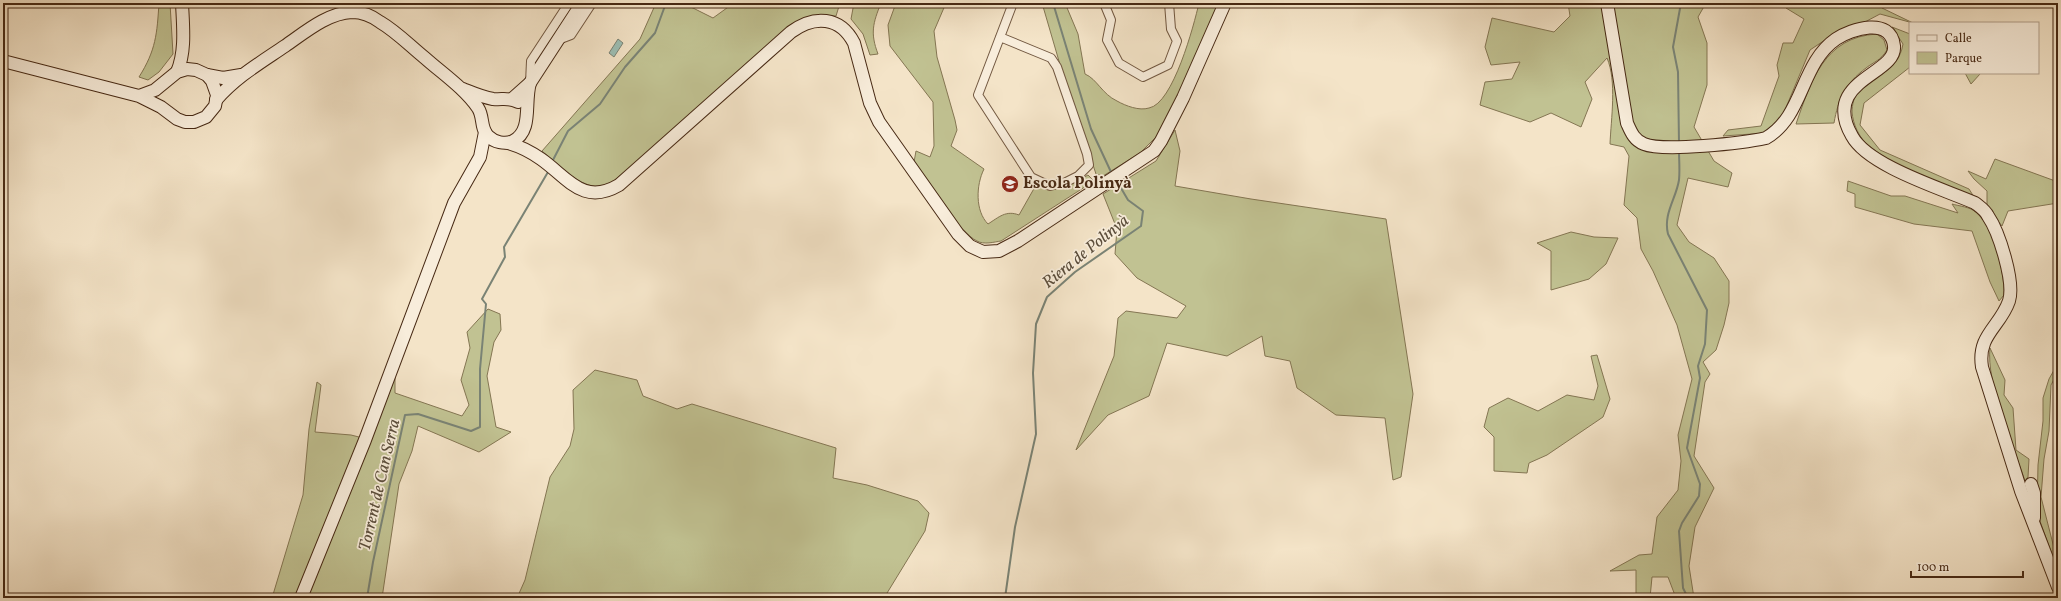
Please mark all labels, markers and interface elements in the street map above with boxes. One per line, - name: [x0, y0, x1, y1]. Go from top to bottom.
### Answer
- legend: [1909, 22, 2039, 74]
- text: Calle: [1945, 31, 1972, 47]
- text: Parque: [1945, 51, 1982, 67]
- place label: Escola Polinyà: [1023, 173, 1132, 195]
- school or university icon: Escola Polinyà: [1000, 174, 1020, 194]
- water label: Riera de Polinyà: [1038, 210, 1134, 294]
- water label: Torrent de Can Serra: [354, 417, 406, 553]
- scale bar: [1911, 553, 2023, 579]
- text: 100 m: [1917, 560, 1950, 576]

